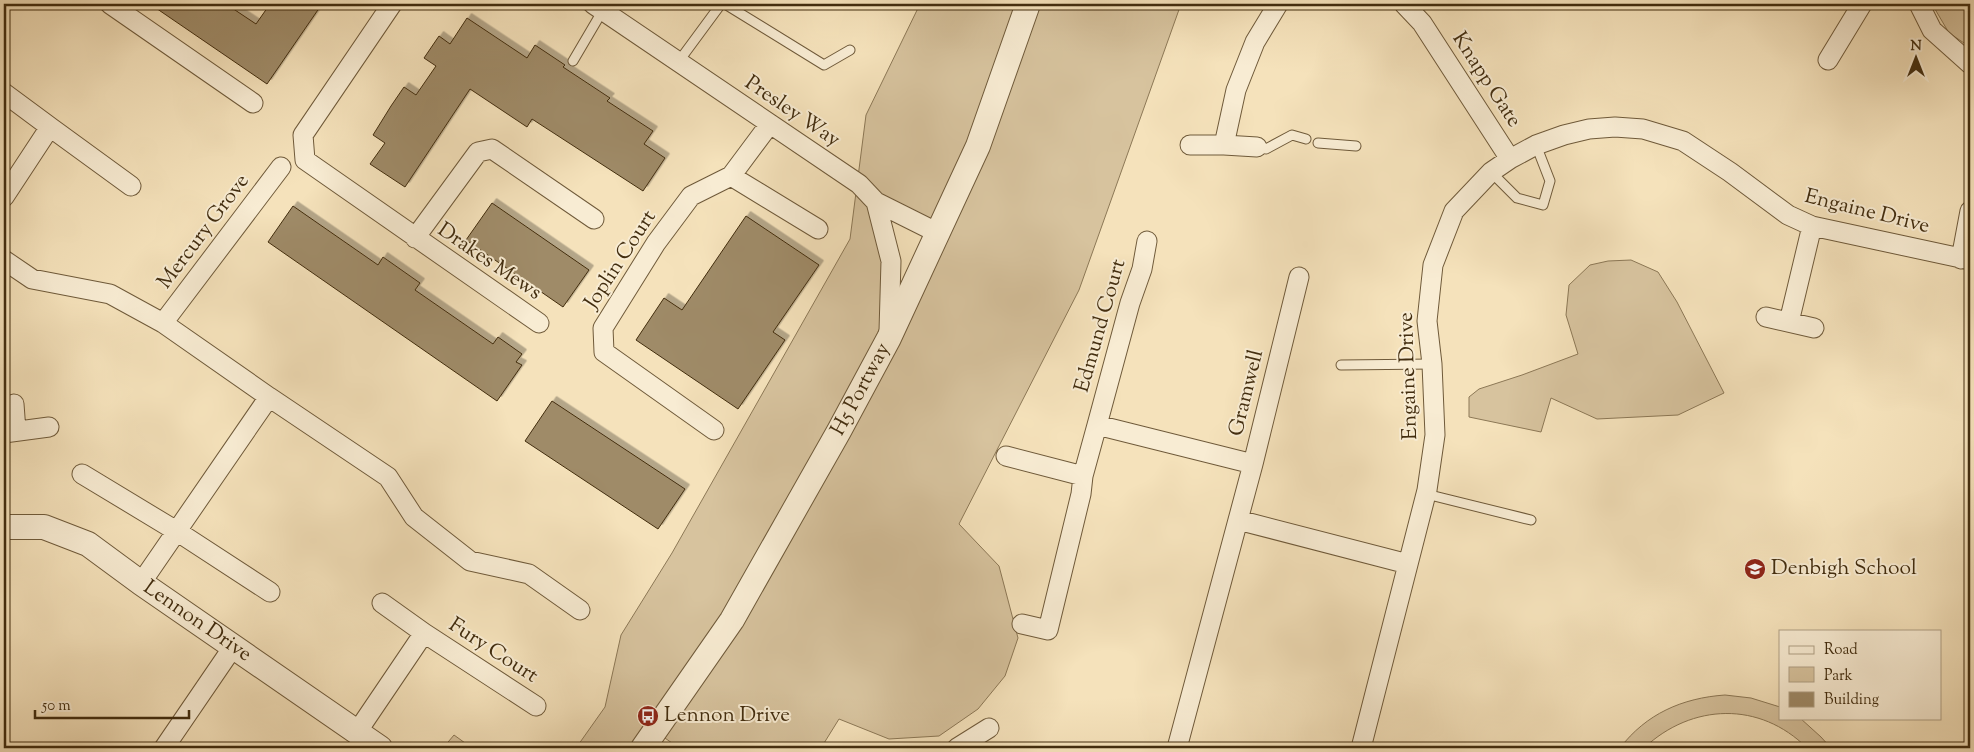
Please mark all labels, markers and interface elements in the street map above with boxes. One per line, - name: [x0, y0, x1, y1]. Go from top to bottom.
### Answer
- street label: Knapp Gate: [1444, 26, 1528, 134]
- north arrow: [1892, 32, 1942, 82]
- text: N: [1910, 37, 1922, 57]
- street label: Presley Way: [738, 69, 846, 155]
- street label: Mercury Grove: [151, 168, 257, 296]
- street label: Engaine Drive: [1801, 182, 1933, 242]
- street label: Joplin Court: [577, 205, 664, 316]
- street label: Drakes Mews: [431, 216, 547, 308]
- street label: Edmund Court: [1068, 256, 1134, 396]
- street label: Engaine Drive: [1392, 312, 1426, 440]
- street label: H5 Portway: [824, 337, 899, 441]
- street label: Gramwell: [1222, 347, 1272, 439]
- place label: Denbigh School: [1771, 554, 1917, 584]
- school or university icon: Denbigh School: [1743, 557, 1767, 581]
- street label: Lennon Drive: [137, 573, 257, 670]
- street label: Fury Court: [442, 611, 544, 691]
- legend: [1779, 630, 1942, 720]
- text: Road: [1824, 640, 1858, 661]
- text: Park: [1824, 666, 1853, 687]
- scale bar: [35, 687, 189, 719]
- text: Building: [1824, 690, 1879, 711]
- text: 50 m: [41, 696, 71, 717]
- place label: Lennon Drive: [664, 701, 790, 731]
- bus stop icon: Lennon Drive: [636, 704, 660, 728]

